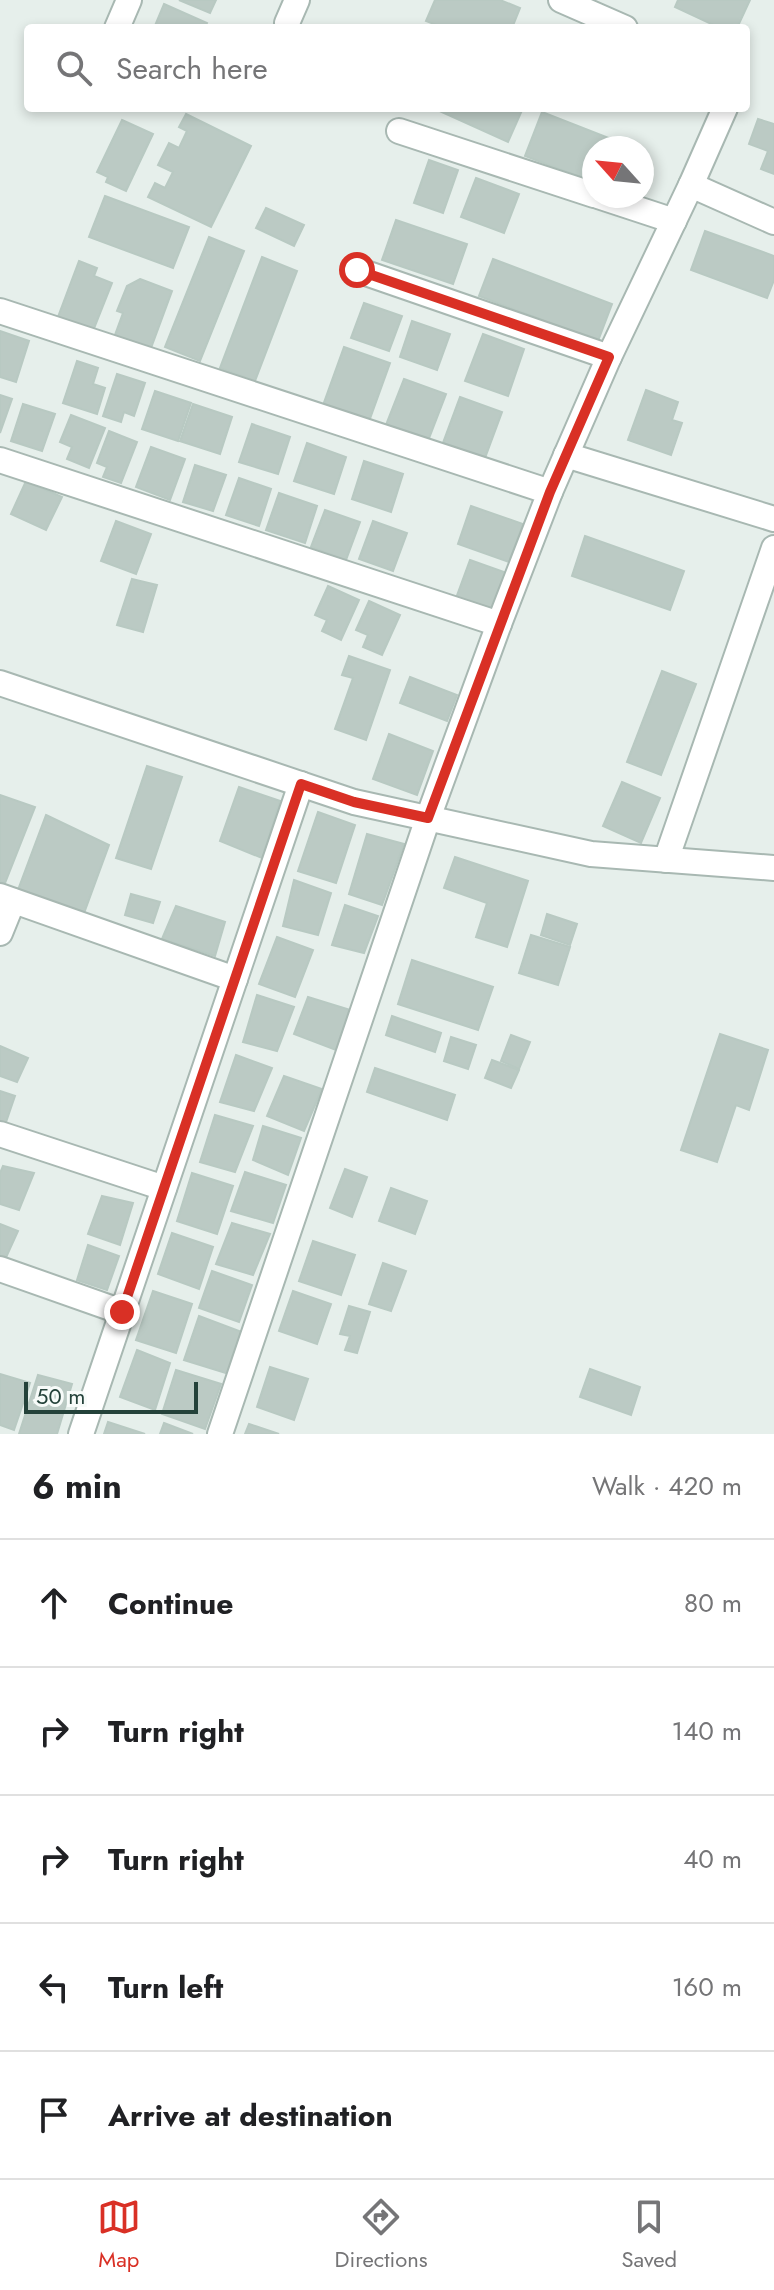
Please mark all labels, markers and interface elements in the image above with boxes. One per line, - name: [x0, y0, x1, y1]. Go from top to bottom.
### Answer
- search box: [24, 24, 750, 112]
- icon: search: [52, 46, 96, 90]
- text: Search here: [116, 47, 268, 90]
- north arrow: [582, 136, 654, 208]
- route start: [339, 252, 375, 288]
- route end: [104, 1294, 140, 1330]
- scale bar: [24, 1378, 198, 1414]
- text: 50 m: [36, 1380, 85, 1412]
- text: 6 min: [32, 1462, 122, 1511]
- text: Walk · 420 m: [592, 1467, 742, 1505]
- icon: ahead: [32, 1581, 76, 1625]
- text: Continue: [108, 1582, 234, 1625]
- text: 80 m: [684, 1584, 742, 1622]
- icon: right: [32, 1709, 76, 1753]
- text: Turn right: [108, 1710, 244, 1753]
- text: 140 m: [671, 1712, 742, 1750]
- icon: right: [32, 1837, 76, 1881]
- text: Turn right: [108, 1838, 244, 1881]
- text: 40 m: [683, 1840, 742, 1878]
- icon: left: [32, 1965, 76, 2009]
- text: Turn left: [108, 1966, 223, 2009]
- text: 160 m: [672, 1968, 742, 2006]
- icon: arrive: [32, 2093, 76, 2137]
- text: Arrive at destination: [108, 2094, 393, 2137]
- tab: Map: [97, 2195, 141, 2275]
- tab: Directions: [335, 2195, 428, 2275]
- tab: Saved: [621, 2195, 677, 2275]

